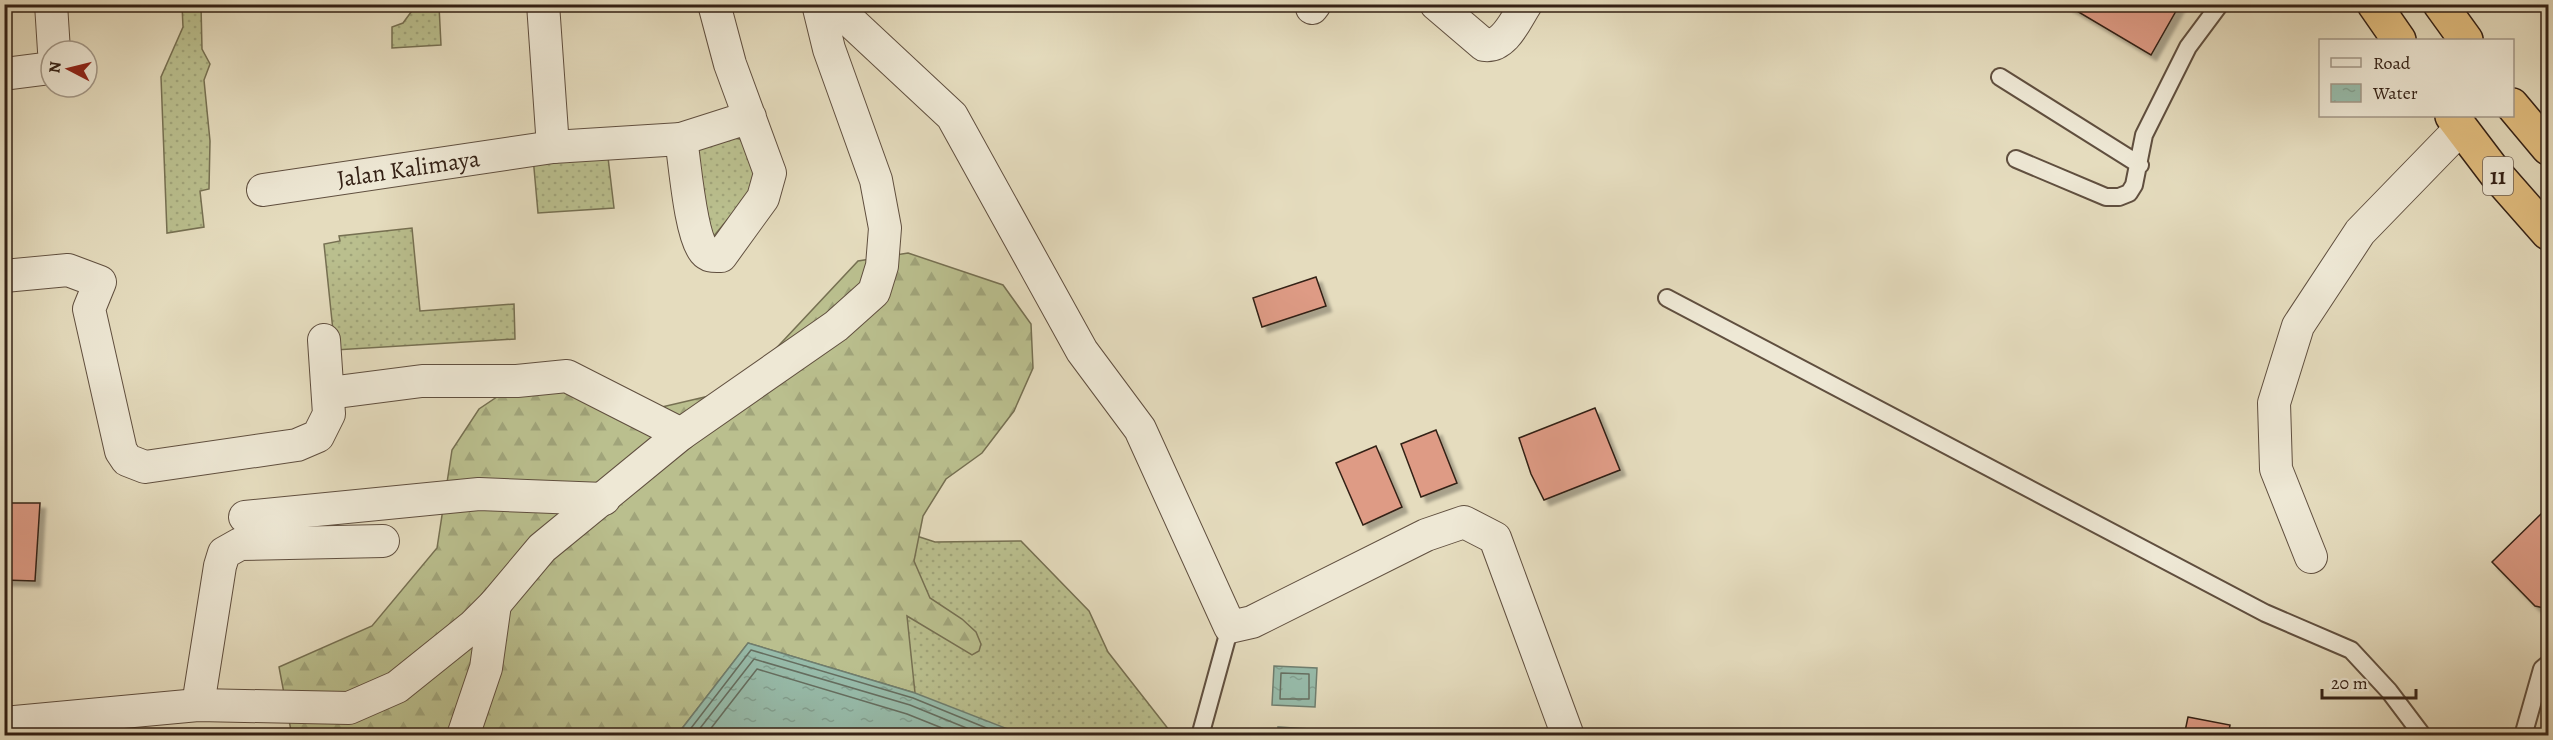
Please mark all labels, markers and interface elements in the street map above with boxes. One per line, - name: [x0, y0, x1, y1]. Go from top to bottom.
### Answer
- north arrow: [39, 39, 99, 99]
- legend: [2319, 39, 2514, 117]
- text: Road: [2373, 51, 2411, 75]
- text: N: [43, 60, 67, 74]
- text: Water: [2372, 81, 2418, 105]
- street label: Jalan Kalimaya: [335, 142, 483, 195]
- road number: 11: [2483, 157, 2513, 195]
- scale bar: [2322, 662, 2416, 700]
- text: 20 m: [2331, 671, 2368, 695]

